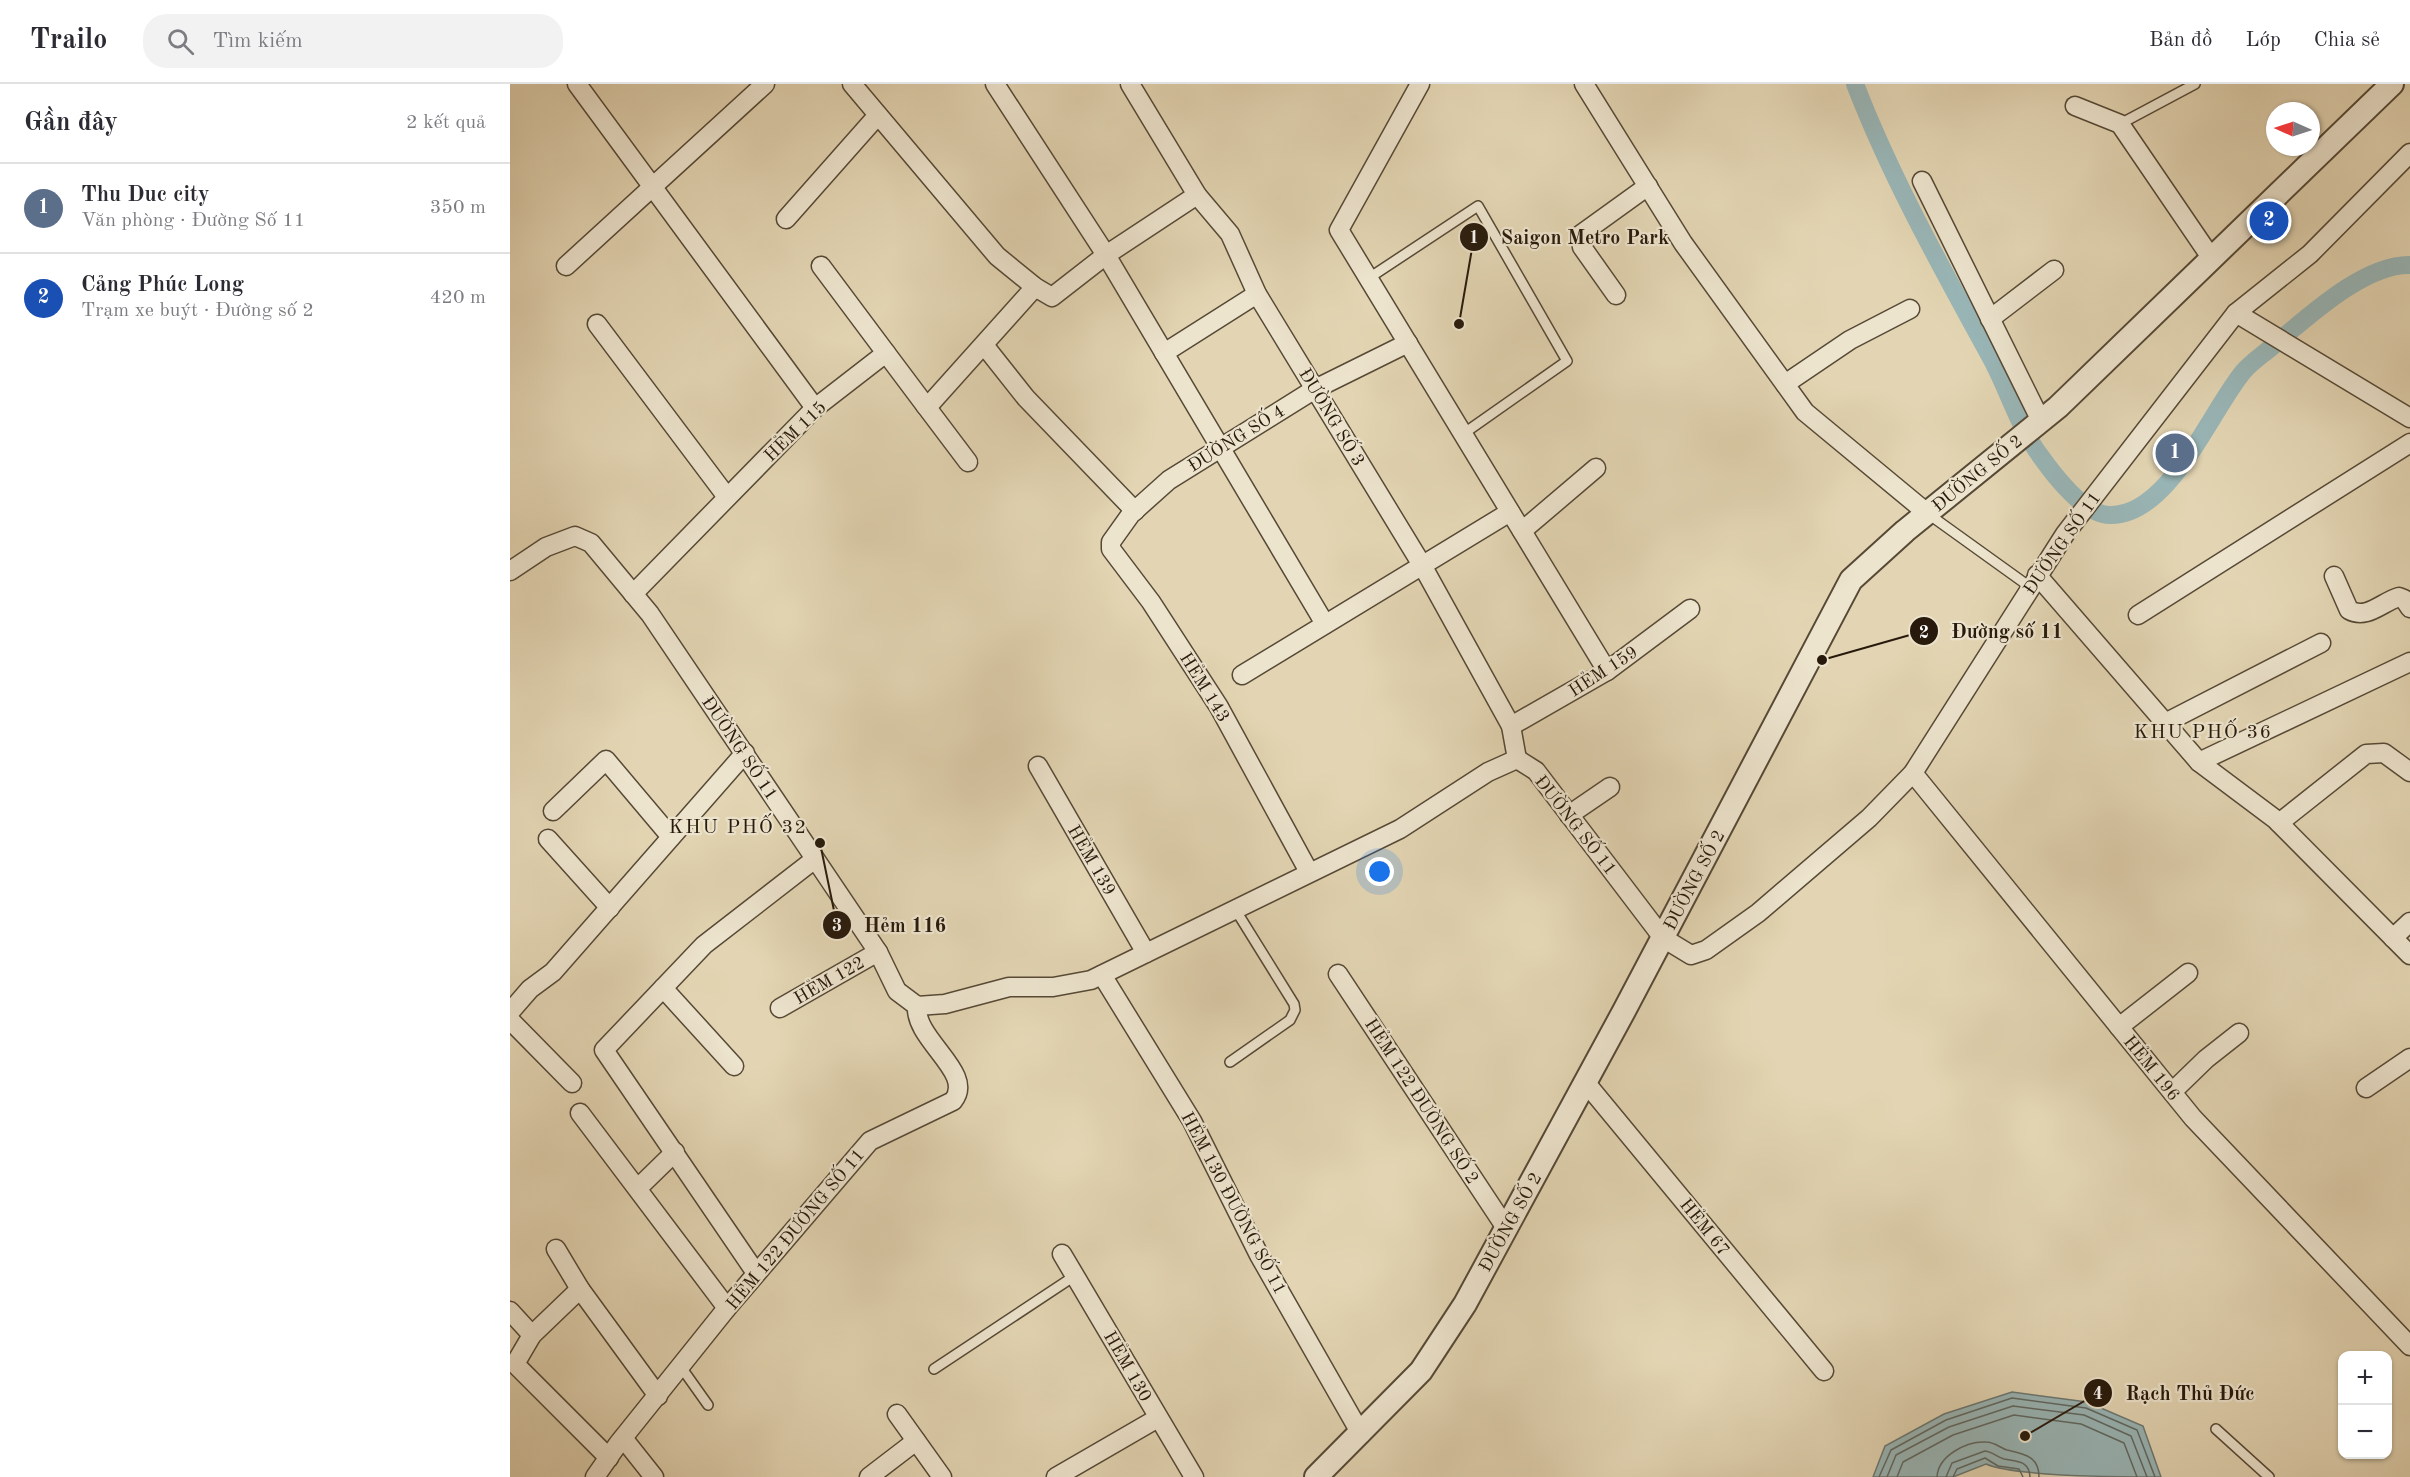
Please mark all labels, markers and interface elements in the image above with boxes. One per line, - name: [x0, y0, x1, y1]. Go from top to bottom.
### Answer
- search box: [143, 14, 563, 68]
- icon: search: [164, 25, 197, 58]
- text: Trailo: [30, 27, 107, 55]
- text: Tìm kiếm: [212, 30, 303, 52]
- text: Bản đồ: [2149, 30, 2212, 51]
- text: Lớp: [2245, 30, 2281, 51]
- text: Chia sẻ: [2314, 30, 2380, 51]
- north arrow: [2266, 102, 2320, 156]
- text: Gần đây: [24, 110, 118, 136]
- text: 2 kết quả: [406, 113, 486, 133]
- text: Thu Duc city: [81, 184, 210, 206]
- text: 1: [38, 198, 49, 218]
- text: 350 m: [430, 198, 486, 218]
- pin: 2: [2250, 198, 2288, 244]
- text: Văn phòng · Đường Số 11: [81, 211, 305, 231]
- callout: Saigon Metro Park: [1459, 218, 1682, 256]
- text: 1: [1469, 229, 1479, 247]
- text: Saigon Metro Park: [1501, 229, 1669, 249]
- text: Cảng Phúc Long: [81, 274, 244, 296]
- text: 2: [38, 288, 49, 308]
- text: 420 m: [430, 288, 486, 308]
- text: Trạm xe buýt · Đường số 2: [81, 301, 314, 321]
- street label: ĐƯỜNG SỐ 3: [1295, 362, 1372, 469]
- street label: HẺM 115: [758, 395, 830, 465]
- street label: ĐƯỜNG SỐ 4: [1182, 397, 1288, 476]
- street label: ĐƯỜNG SỐ 2: [1925, 427, 2026, 515]
- pin: 1: [2156, 430, 2194, 476]
- street label: ĐƯỜNG SỐ 11: [2016, 486, 2105, 598]
- callout: Đường số 11: [1909, 612, 2075, 650]
- text: Đường số 11: [1951, 621, 2063, 643]
- text: 2: [1919, 624, 1929, 642]
- street label: HẺM 159: [1563, 639, 1641, 701]
- street label: HẺM 143: [1176, 647, 1237, 725]
- street label: ĐƯỜNG SỐ 11: [698, 690, 785, 804]
- district label: KHU PHỐ 36: [2133, 718, 2273, 743]
- street label: ĐƯỜNG SỐ 11: [1531, 769, 1624, 879]
- district label: KHU PHỐ 32: [668, 813, 808, 838]
- street label: HẺM 139: [1064, 820, 1123, 899]
- street label: ĐƯỜNG SỐ 2: [1656, 825, 1729, 933]
- your location: [1365, 857, 1394, 886]
- callout: Hẻm 116: [822, 906, 959, 944]
- text: 3: [832, 917, 842, 935]
- text: Hẻm 116: [864, 917, 946, 937]
- street label: HẺM 122: [789, 949, 868, 1008]
- street label: HẺM 122 ĐƯỜNG SỐ 2: [1361, 1012, 1486, 1188]
- street label: HẺM 196: [2120, 1029, 2187, 1105]
- street label: HẺM 130 ĐƯỜNG SỐ 11: [1177, 1106, 1294, 1298]
- street label: HẺM 122 ĐƯỜNG SỐ 11: [719, 1142, 868, 1314]
- street label: ĐƯỜNG SỐ 2: [1471, 1167, 1545, 1275]
- street label: HẺM 67: [1676, 1193, 1736, 1260]
- street label: HẺM 130: [1100, 1326, 1159, 1405]
- map controls: [2338, 1351, 2392, 1459]
- button: +: [2338, 1351, 2392, 1405]
- callout: Rạch Thủ Đức: [2083, 1374, 2266, 1412]
- text: 4: [2093, 1385, 2103, 1403]
- text: Rạch Thủ Đức: [2125, 1385, 2255, 1405]
- button: −: [2338, 1405, 2392, 1459]

